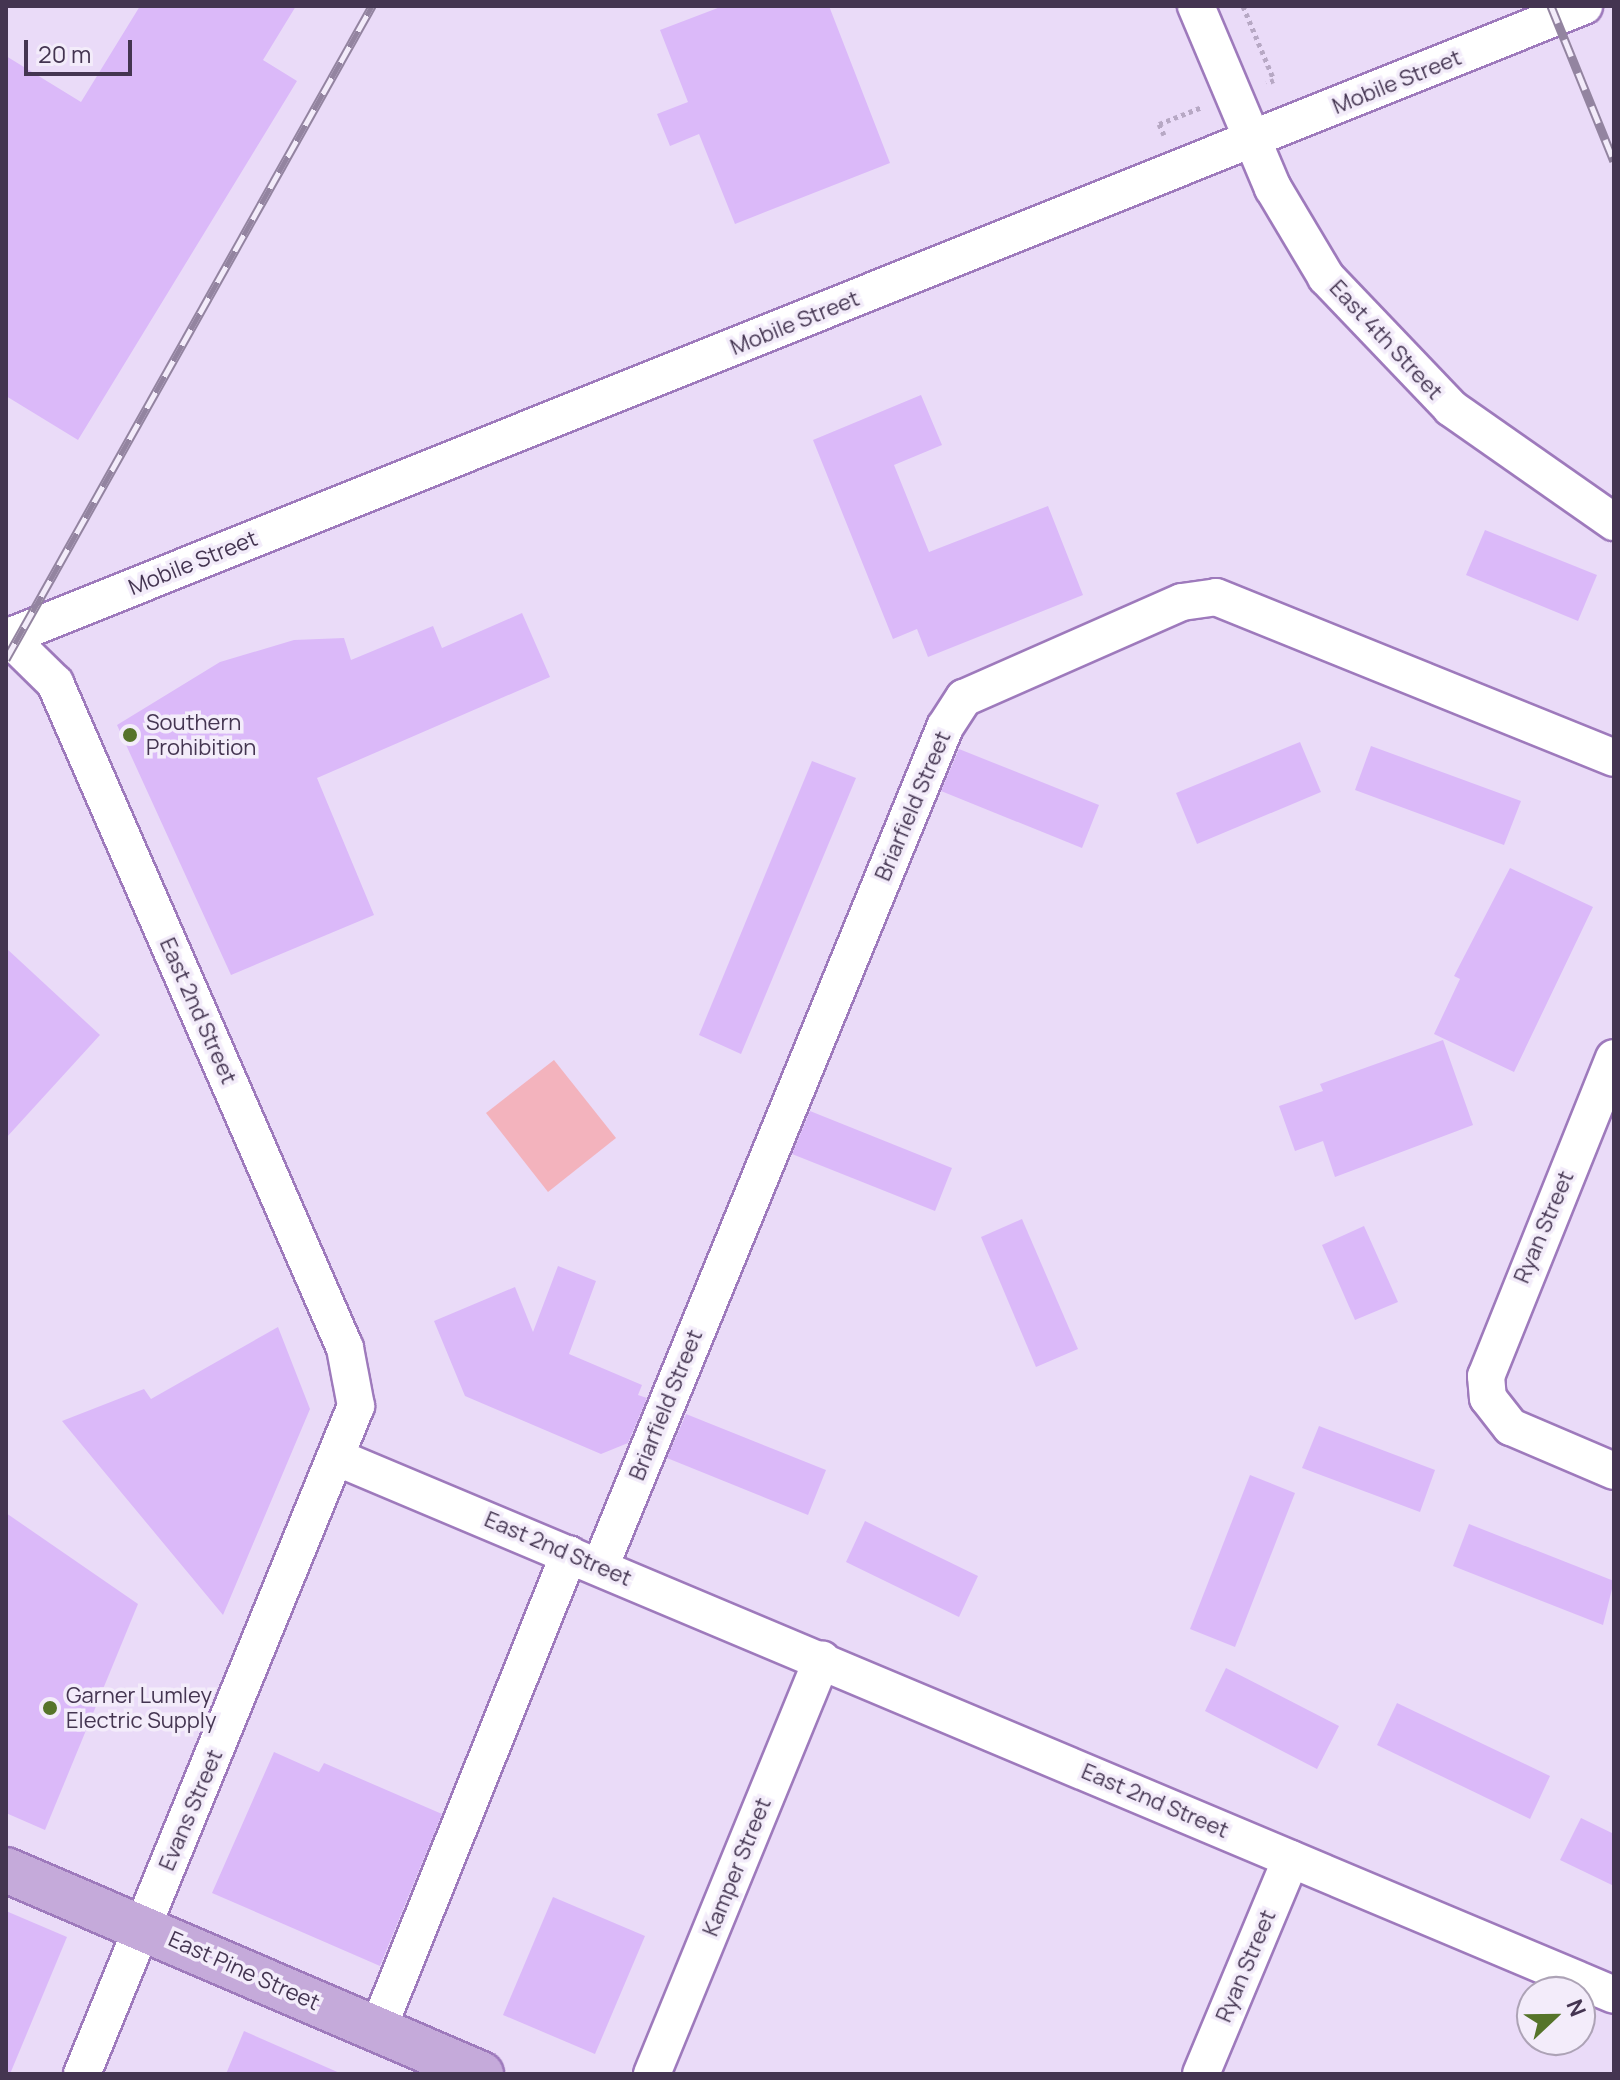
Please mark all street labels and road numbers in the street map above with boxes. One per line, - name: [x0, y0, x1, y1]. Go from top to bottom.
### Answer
- street label: Mobile Street: [1329, 44, 1465, 120]
- street label: East 4th Street: [1324, 275, 1448, 405]
- street label: Mobile Street: [727, 285, 863, 361]
- street label: Mobile Street: [125, 525, 261, 601]
- street label: Briarfield Street: [870, 727, 956, 885]
- street label: East 2nd Street: [154, 934, 242, 1088]
- street label: Ryan Street: [1509, 1167, 1579, 1287]
- street label: Briarfield Street: [624, 1326, 708, 1484]
- street label: East 2nd Street: [481, 1506, 635, 1592]
- street label: Evans Street: [154, 1746, 228, 1874]
- street label: East 2nd Street: [1078, 1758, 1232, 1844]
- street label: Kamper Street: [697, 1794, 777, 1940]
- street label: Ryan Street: [1211, 1906, 1281, 2026]
- street label: East Pine Street: [164, 1926, 324, 2016]

